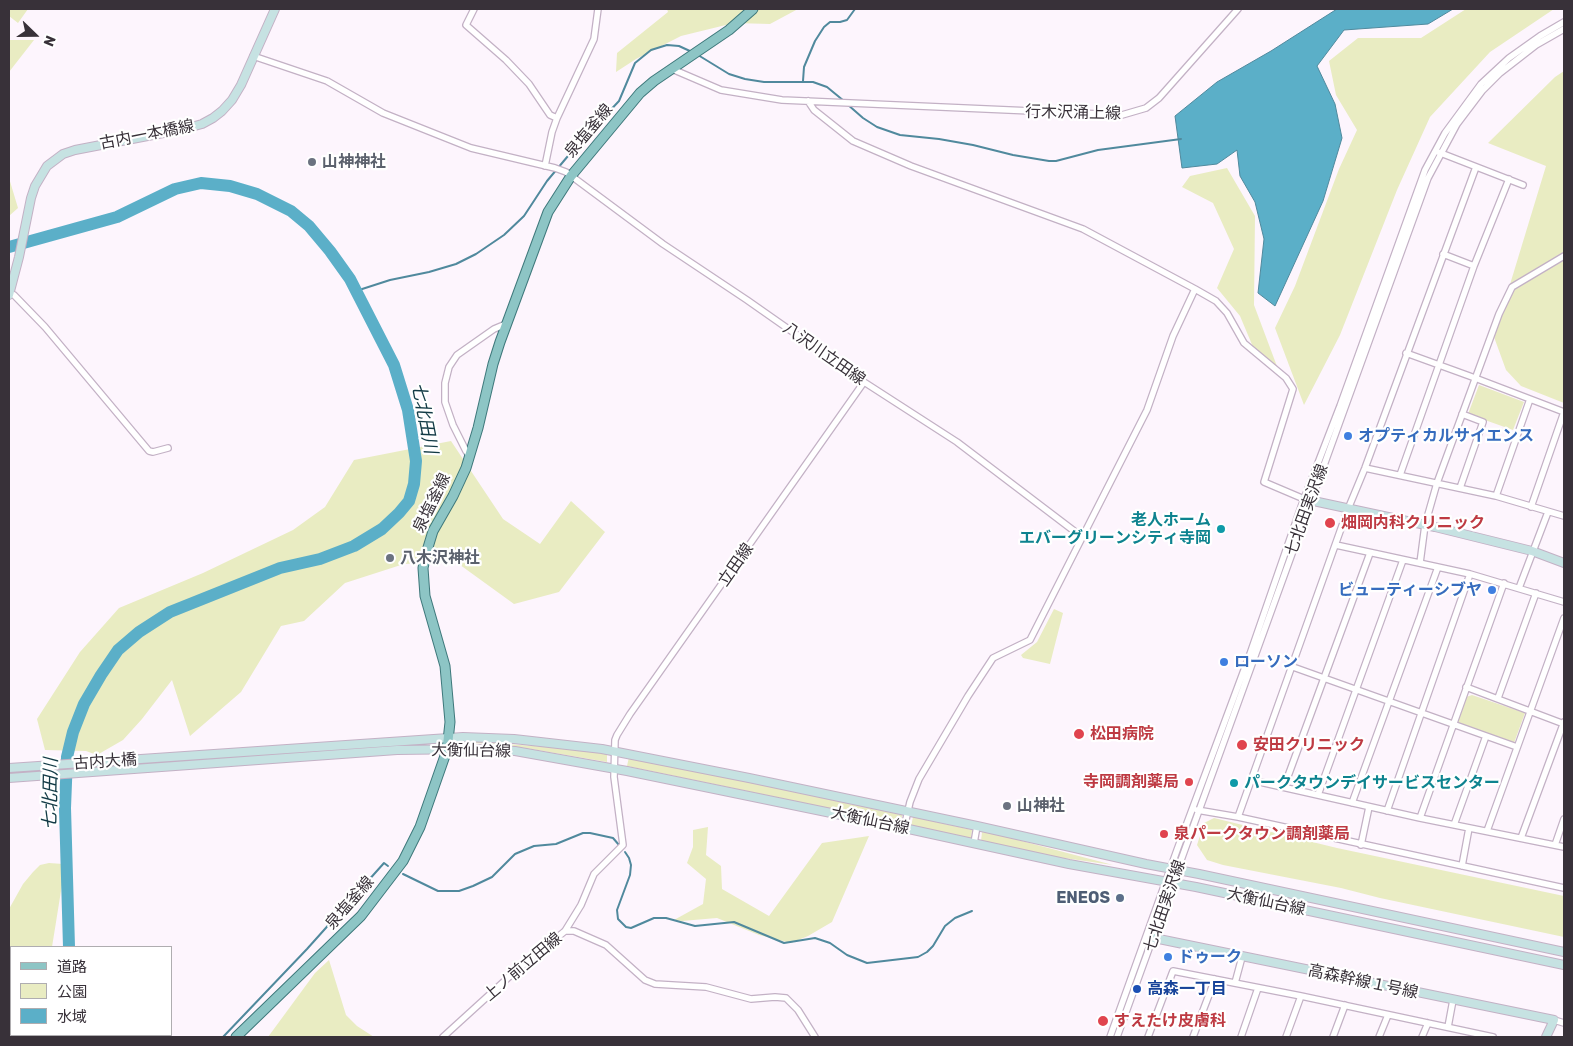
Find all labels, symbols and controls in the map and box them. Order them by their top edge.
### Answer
north arrow [10,10,60,60]
text: N [40,33,59,49]
street label: 泉塩釜線 [561,100,617,162]
street label: 行木沢涌上線 [1025,103,1121,123]
street label: 古内一本橋線 [98,116,196,154]
place label: 山神神社 [322,152,386,172]
marker: 山神神社 [306,156,318,168]
street label: 八沢川立田線 [779,319,869,389]
water label: 七北田川 [407,381,441,455]
place label: オプティカルサイエンス [1358,426,1534,446]
marker: オプティカルサイエンス [1342,430,1354,442]
street label: 七北田実沢線 [1282,462,1332,558]
street label: 泉塩釜線 [409,470,455,536]
place label: 老人ホーム エバーグリーンシティ寺岡 [1019,510,1211,548]
place label: 畑岡内科クリニック [1341,513,1485,533]
marker: 畑岡内科クリニック [1323,516,1337,530]
marker: 老人ホーム エバーグリーンシティ寺岡 [1215,523,1227,535]
street label: 立田線 [714,540,758,590]
place label: 八木沢神社 [400,548,480,568]
marker: 八木沢神社 [384,552,396,564]
place label: ビューティーシブヤ [1338,580,1482,600]
marker: ビューティーシブヤ [1486,584,1498,596]
place label: ローソン [1234,652,1298,672]
marker: ローソン [1218,656,1230,668]
place label: 松田病院 [1090,724,1154,744]
marker: 松田病院 [1072,727,1086,741]
place label: 安田クリニック [1253,735,1365,755]
marker: 安田クリニック [1235,738,1249,752]
street label: 大衡仙台線 [431,741,511,761]
street label: 古内大橋 [72,750,138,774]
water label: 七北田川 [40,758,62,830]
place label: 寺岡調剤薬局 [1083,772,1179,792]
place label: パークタウンデイサービスセンター [1244,773,1500,793]
marker: 寺岡調剤薬局 [1183,776,1195,788]
marker: パークタウンデイサービスセンター [1228,777,1240,789]
place label: 山神社 [1017,796,1065,816]
marker: 山神社 [1001,800,1013,812]
street label: 大衡仙台線 [829,803,911,839]
place label: 泉パークタウン調剤薬局 [1174,824,1350,844]
marker: 泉パークタウン調剤薬局 [1158,828,1170,840]
street label: 七北田実沢線 [1140,857,1190,955]
street label: 泉塩釜線 [322,873,378,933]
street label: 大衡仙台線 [1225,884,1307,920]
place label: ENEOS [1056,888,1110,908]
marker: ENEOS [1114,892,1126,904]
street label: 上ノ前立田線 [480,929,566,1005]
legend [10,946,172,1036]
place label: ドゥーク [1178,947,1242,967]
marker: ドゥーク [1162,951,1174,963]
text: 道路 [57,958,87,976]
street label: 高森幹線１号線 [1306,961,1420,1003]
place label: 高森一丁目 [1147,979,1227,999]
text: 公園 [57,983,87,1001]
marker: 高森一丁目 [1131,983,1143,995]
text: 水域 [57,1008,87,1026]
place label: すえたけ皮膚科 [1114,1011,1226,1031]
marker: すえたけ皮膚科 [1096,1014,1110,1028]

